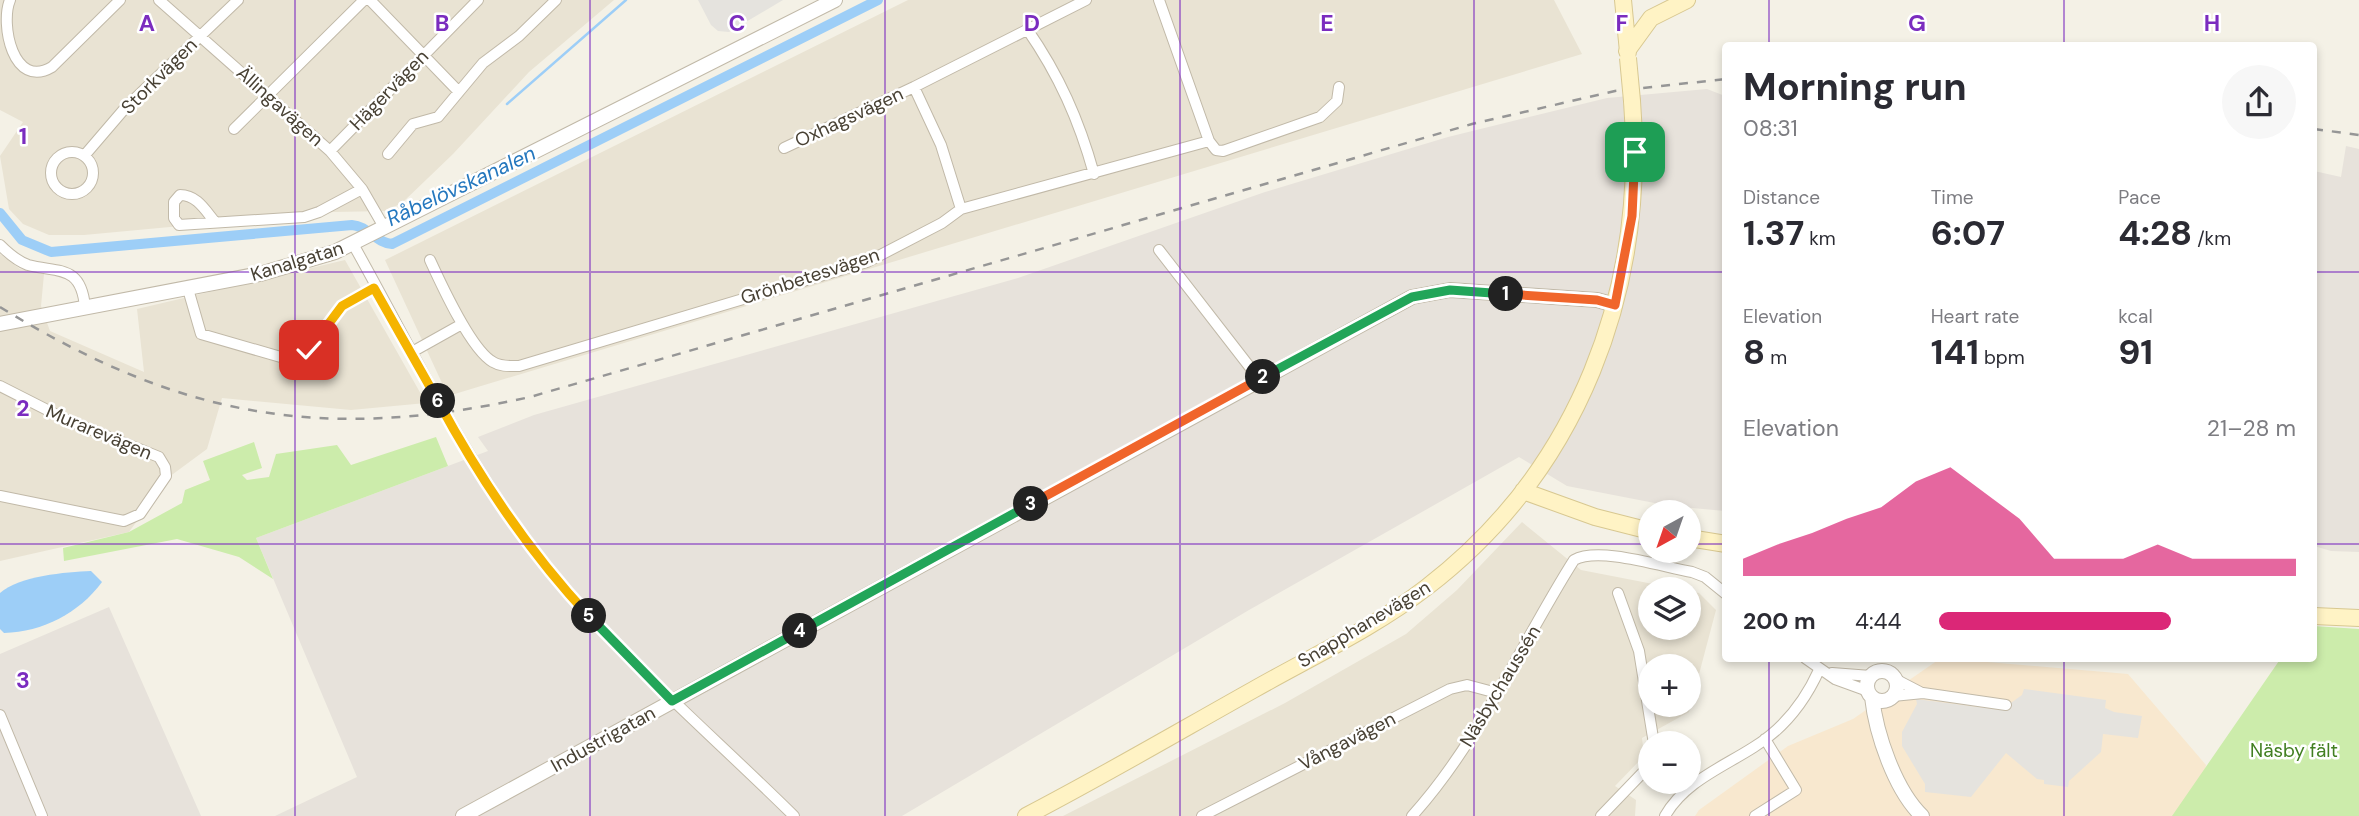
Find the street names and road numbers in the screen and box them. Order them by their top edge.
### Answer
street label: Storkvägen [116,33,202,119]
street label: Hägervägen [344,44,434,136]
street label: Ällingavägen [231,60,329,152]
street label: Oxhagsvägen [791,81,907,153]
street label: Kanalgatan [248,235,346,287]
street label: Grönbetesvägen [737,242,883,310]
street label: Murarevägen [42,398,156,466]
street label: Snapphanevägen [1293,575,1435,673]
street label: Näsbychaussén [1454,621,1546,751]
street label: Industrigatan [546,700,660,778]
street label: Vångavägen [1294,706,1400,776]

